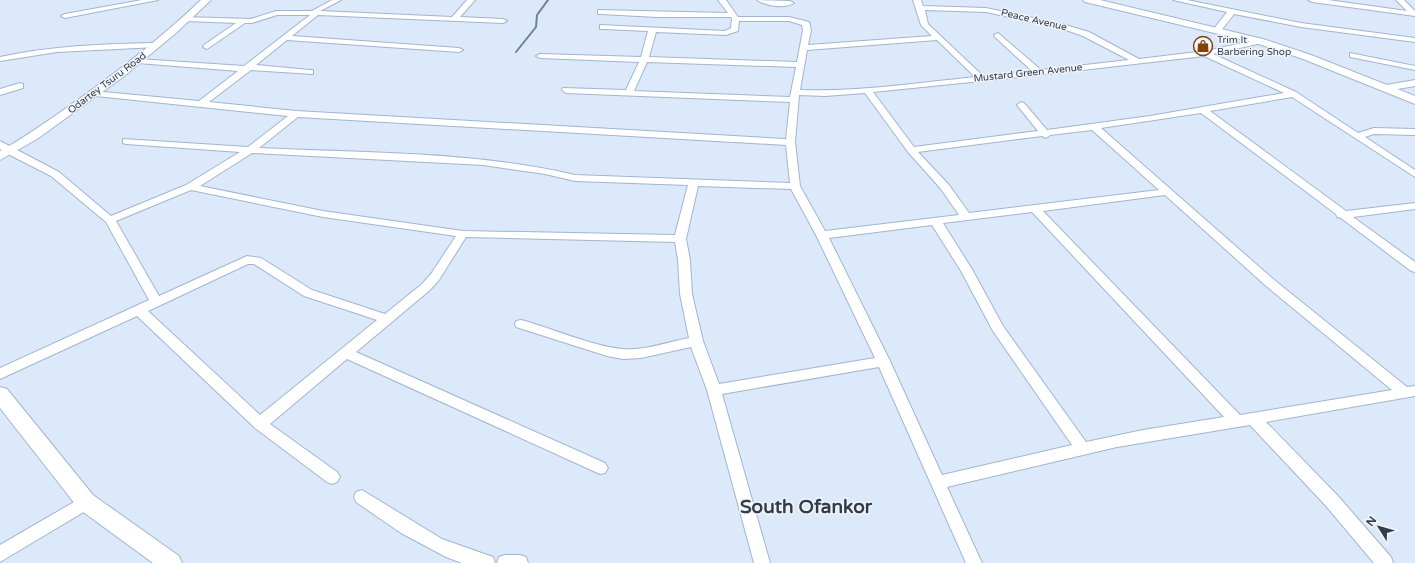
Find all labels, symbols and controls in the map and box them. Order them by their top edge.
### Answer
street label: Peace Avenue [1000,7,1068,33]
place label: Trim It Barbering Shop [1217,34,1291,58]
shop icon: Trim It Barbering Shop [1192,35,1214,57]
street label: Odartey Tsuru Road [65,50,149,116]
street label: Mustard Green Avenue [973,61,1083,85]
district label: South Ofankor [740,496,873,518]
north arrow [1359,507,1399,547]
text: N [1364,514,1379,529]

